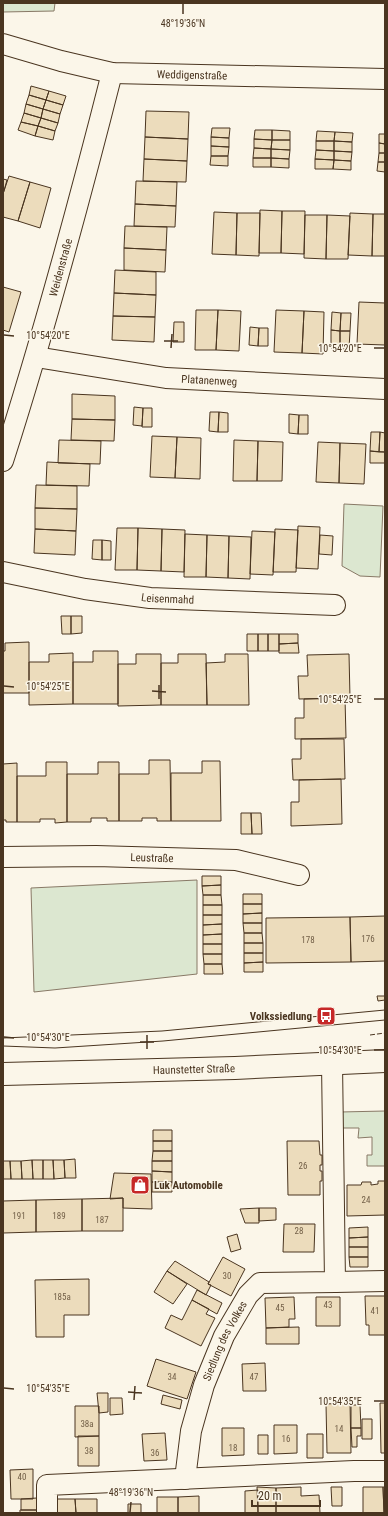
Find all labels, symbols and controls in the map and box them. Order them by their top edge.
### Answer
text: 48°19'36"N [161,18,205,29]
street label: Weddigenstraße [157,67,227,82]
street label: Weidenstraße [46,237,75,298]
text: 10°54'20"E [26,330,70,341]
text: 10°54'20"E [318,343,362,354]
street label: Platanenweg [181,372,238,388]
street label: Leisenmahd [140,590,194,606]
text: 10°54'25"E [26,681,70,692]
text: 10°54'25"E [318,694,362,705]
street label: Leustraße [130,850,174,865]
house number: 176 [361,934,375,944]
house number: 178 [301,935,315,945]
bus stop icon: Volkssiedlung [315,1005,337,1027]
place label: Volkssiedlung [250,1010,312,1023]
text: 10°54'30"E [26,1032,70,1043]
text: 10°54'30"E [318,1045,362,1056]
street label: Haunstetter Straße [153,1062,235,1077]
house number: 26 [299,1161,307,1171]
shop icon: Luk Automobile [129,1174,151,1196]
place label: Luk Automobile [154,1179,223,1192]
house number: 24 [362,1195,371,1205]
house number: 191 [12,1211,26,1221]
house number: 189 [52,1211,66,1221]
house number: 187 [95,1215,109,1225]
house number: 28 [295,1226,303,1236]
house number: 30 [223,1271,231,1281]
house number: 185a [53,1292,71,1302]
street label: Siedlung des Volkes [200,1299,250,1383]
house number: 43 [324,1300,332,1310]
house number: 45 [276,1303,285,1313]
house number: 41 [371,1306,379,1316]
house number: 34 [168,1372,177,1382]
house number: 47 [250,1372,259,1382]
text: 10°54'35"E [26,1383,70,1394]
text: 10°54'35"E [318,1396,362,1407]
house number: 38a [80,1419,94,1429]
house number: 14 [335,1424,344,1434]
house number: 16 [282,1434,290,1444]
house number: 18 [229,1443,237,1453]
house number: 38 [85,1446,93,1456]
house number: 36 [151,1448,159,1458]
house number: 40 [18,1472,26,1482]
scale bar [252,1482,320,1508]
text: 48°19'36"N [109,1487,153,1498]
text: 20 m [258,1489,282,1503]

